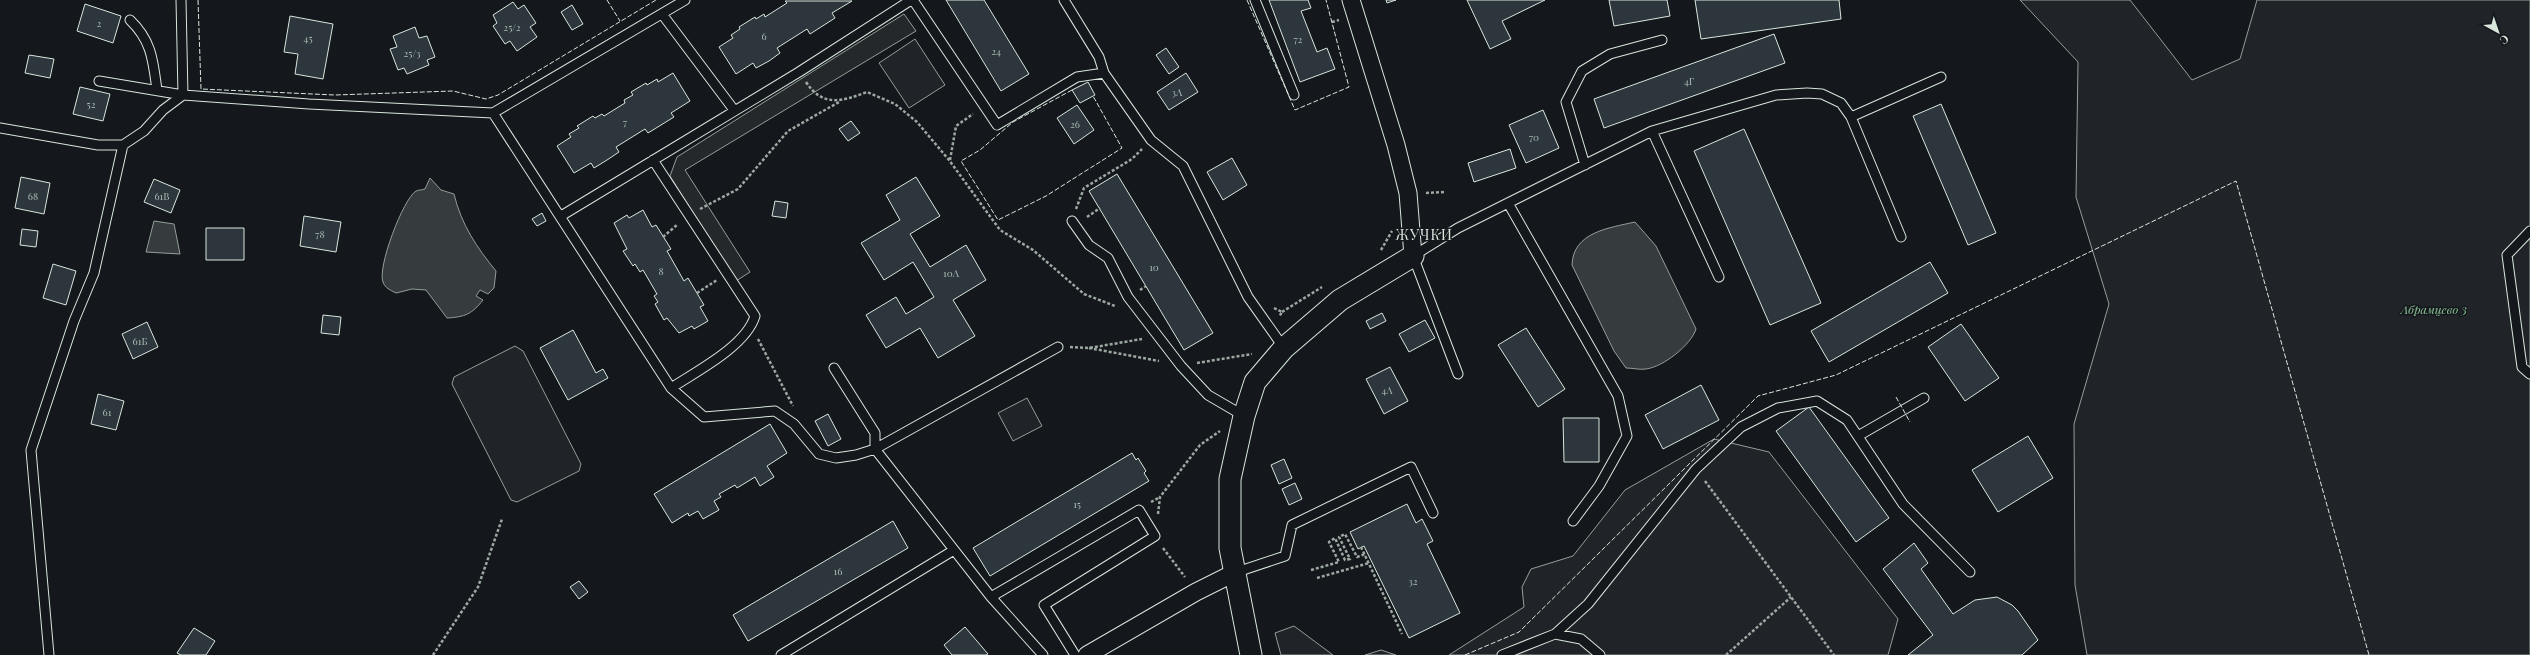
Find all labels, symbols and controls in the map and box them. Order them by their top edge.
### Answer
north arrow [2478,12,2518,52]
house number: 2 [97,16,102,30]
house number: 25/2 [503,20,521,34]
house number: 6 [761,29,767,43]
house number: 45 [303,31,313,45]
house number: 72 [1294,32,1303,46]
text: С [2497,32,2513,48]
house number: 24 [991,44,1001,58]
house number: 25/3 [404,46,421,60]
house number: 4Г [1684,74,1695,88]
house number: 3А [1172,85,1183,99]
house number: 52 [87,97,96,111]
house number: 7 [623,115,627,129]
house number: 26 [1070,117,1080,131]
house number: 70 [1529,130,1539,144]
house number: 68 [28,189,38,203]
house number: 61В [154,189,170,203]
district label: ЖУЧКИ [1395,225,1453,244]
house number: 78 [315,227,325,241]
house number: 10 [1149,260,1159,274]
house number: 8 [658,264,664,278]
house number: 10А [943,266,960,280]
park label: Абрамцево 3 [2399,301,2467,317]
house number: 61Б [133,334,147,348]
house number: 4А [1381,383,1393,397]
house number: 61 [103,405,112,419]
house number: 15 [1073,497,1081,511]
house number: 16 [834,564,842,578]
house number: 32 [1408,574,1418,588]

